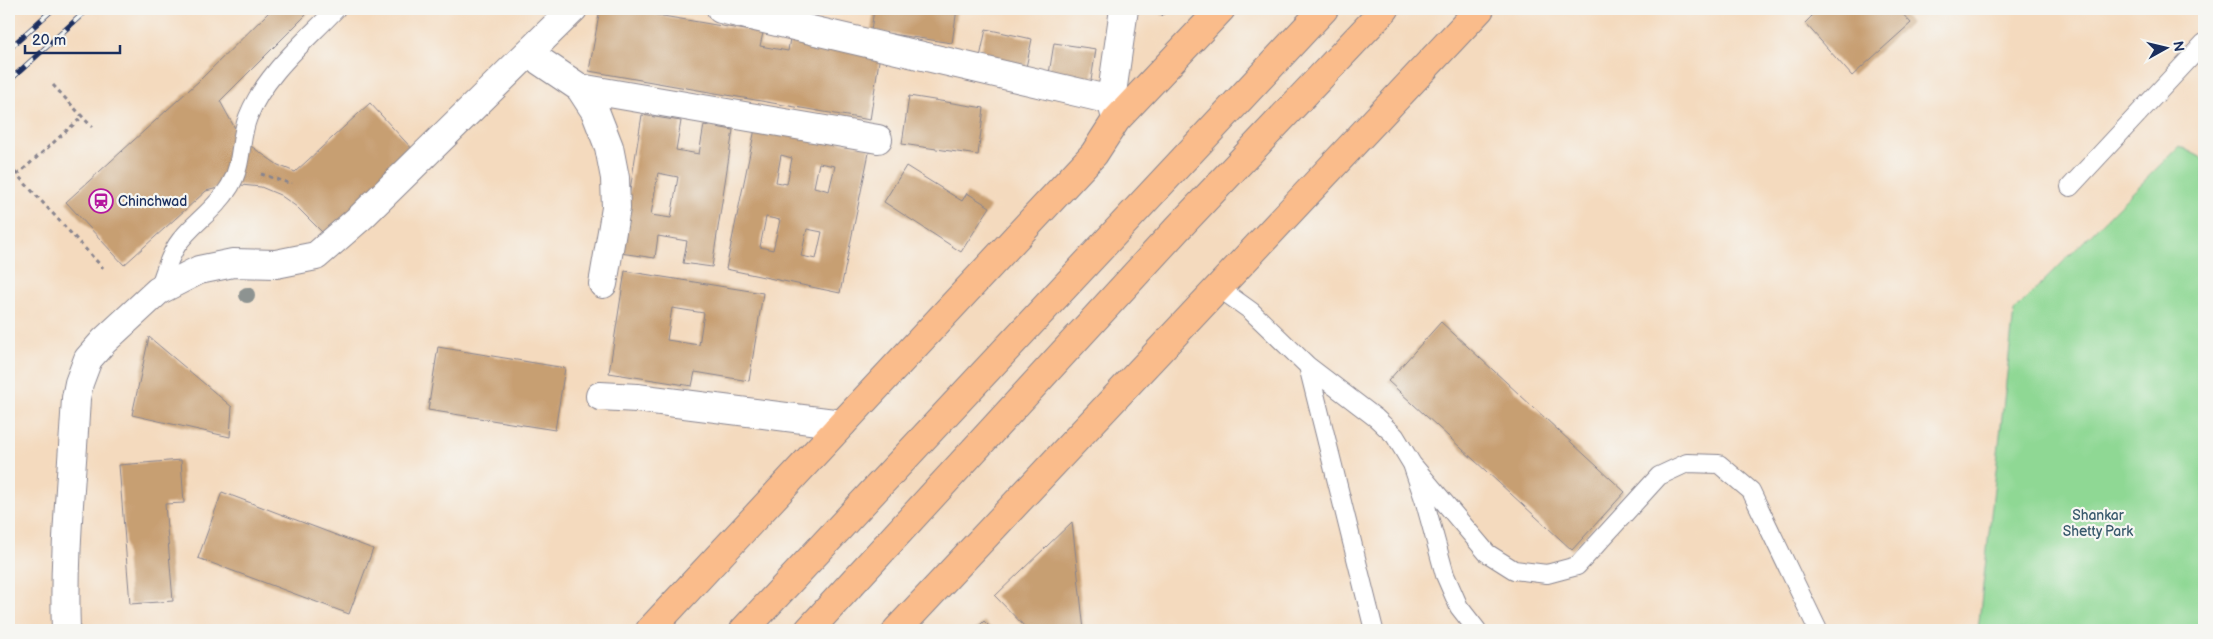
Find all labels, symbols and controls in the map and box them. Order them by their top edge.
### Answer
scale bar [25,22,120,54]
north arrow [2140,22,2190,72]
text: 20 m [32,31,66,50]
text: N [2169,40,2188,53]
station icon: Chinchwad [88,188,114,214]
place label: Chinchwad [118,193,187,210]
park label: Shankar Shetty Park [2063,507,2133,540]

